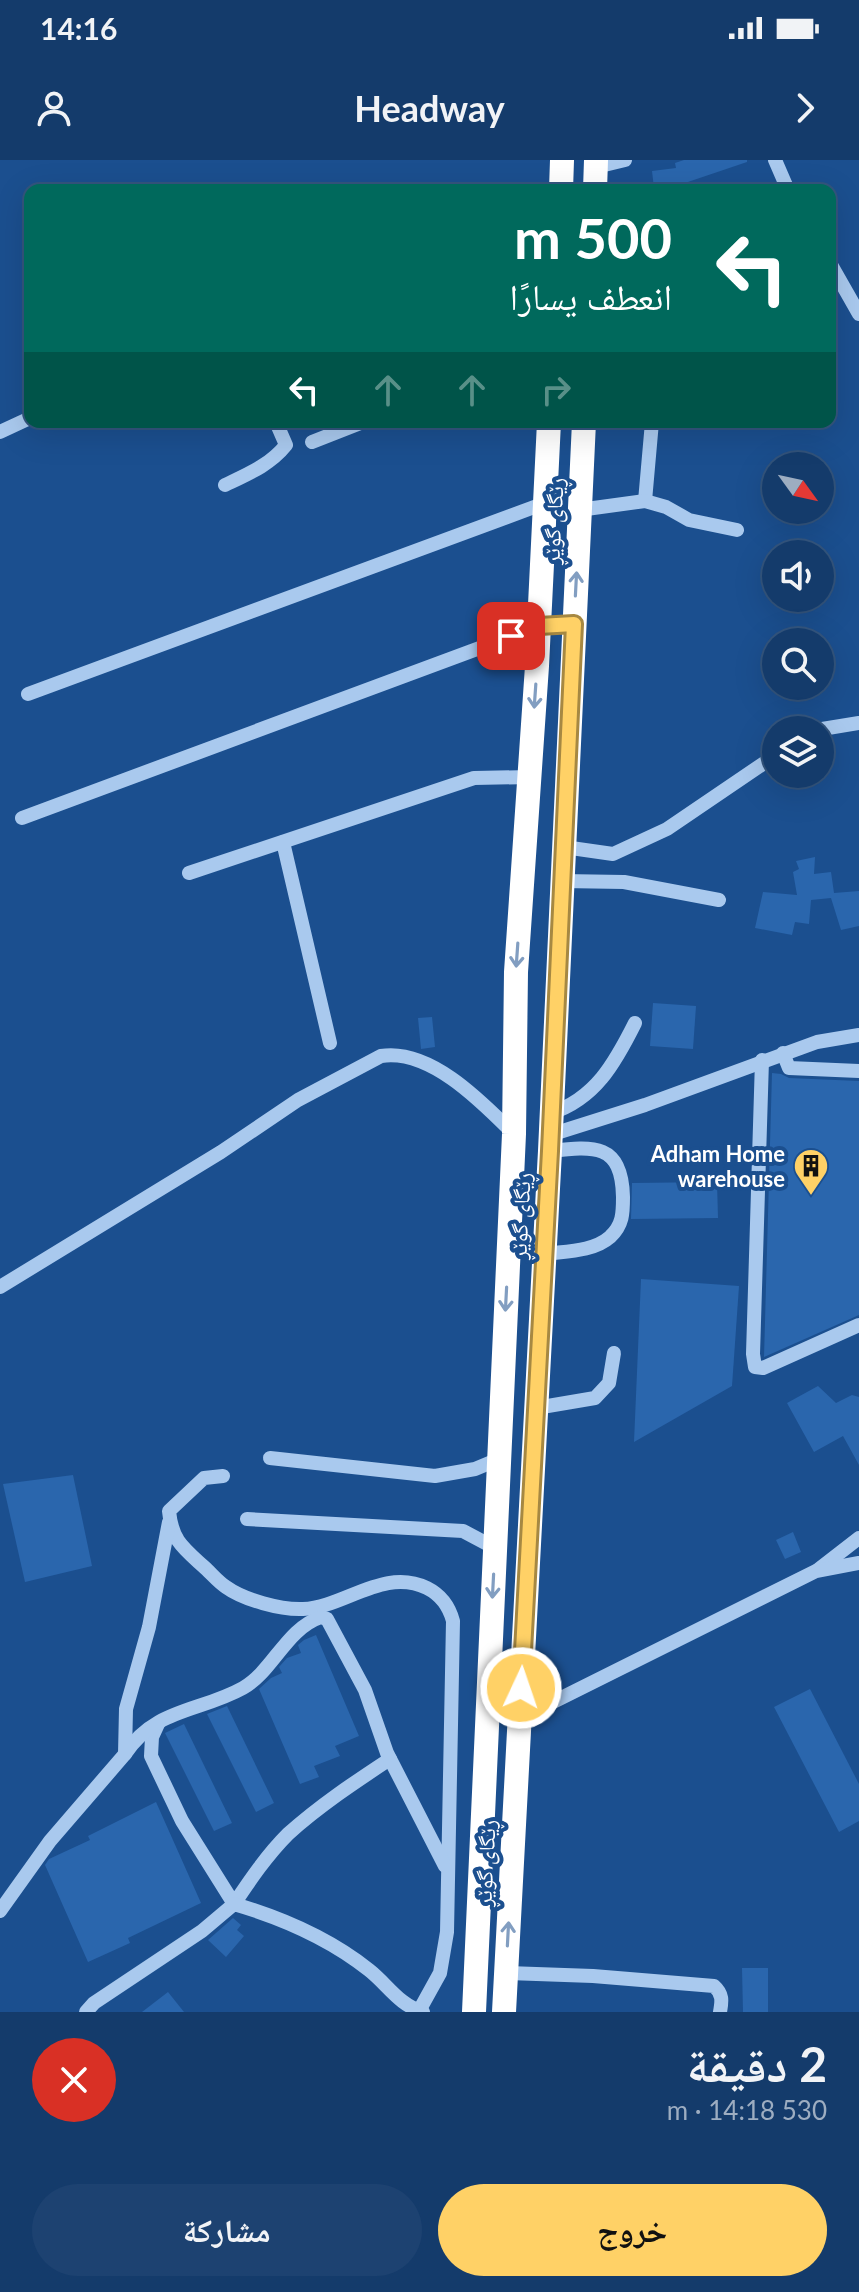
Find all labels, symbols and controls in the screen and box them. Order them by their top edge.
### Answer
text: 14:16 [40,10,117,46]
icon: person [32,86,76,130]
text: Headway [354,86,505,130]
icon: forward [783,86,827,130]
text: 500 m [514,204,672,271]
icon: left [700,216,804,320]
text: انعطف يسارًا [510,274,672,318]
icon: left [282,368,326,412]
icon: ahead [366,368,410,412]
icon: ahead [450,368,494,412]
icon: right [534,368,578,412]
north arrow [762,452,834,524]
map controls [762,452,834,788]
street label: ڕێگای گوێڕ [537,477,573,566]
button: sound [762,540,834,612]
one-way arrow [569,571,584,598]
pin [477,602,545,670]
icon: arrive [489,614,533,658]
button: search [762,628,834,700]
one-way arrow [527,682,542,709]
button: layers [762,716,834,788]
one-way arrow [509,941,524,968]
place label: Adham Home warehouse [650,1140,785,1192]
building icon: Adham Home warehouse [792,1147,830,1197]
street label: ڕێگای گوێڕ [504,1172,540,1261]
one-way arrow [499,1285,514,1312]
one-way arrow [485,1572,500,1599]
position arrow [479,1646,563,1730]
street label: ڕێگای گوێڕ [469,1819,505,1908]
one-way arrow [501,1921,516,1948]
text: 2 دقيقة [687,2035,827,2092]
button: close [32,2038,116,2122]
text: 530 m · 14:18 [667,2094,827,2126]
button: مشاركة [32,2184,422,2276]
button: خروج [438,2184,827,2276]

